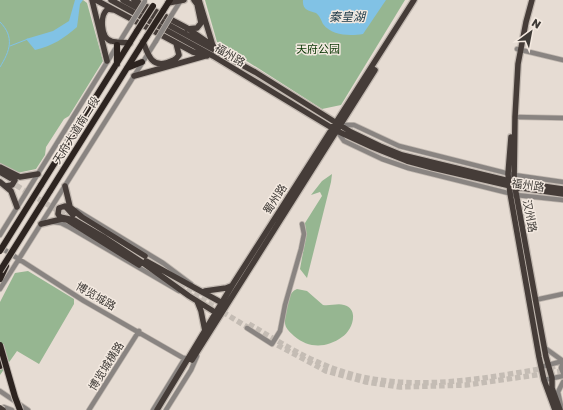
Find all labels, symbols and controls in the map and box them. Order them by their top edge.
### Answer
water label: 秦皇湖 [329,9,367,24]
north arrow [511,12,551,52]
text: N [530,15,544,31]
street label: 福州路 [213,41,248,69]
park label: 天府公园 [296,42,340,55]
street label: 天府大道南二段 [50,94,101,166]
street label: 福州路 [511,176,545,193]
street label: 蜀州路 [260,181,289,216]
street label: 汉州路 [521,198,540,233]
street label: 博览城路 [74,279,119,312]
street label: 博览城横路 [85,339,126,393]

